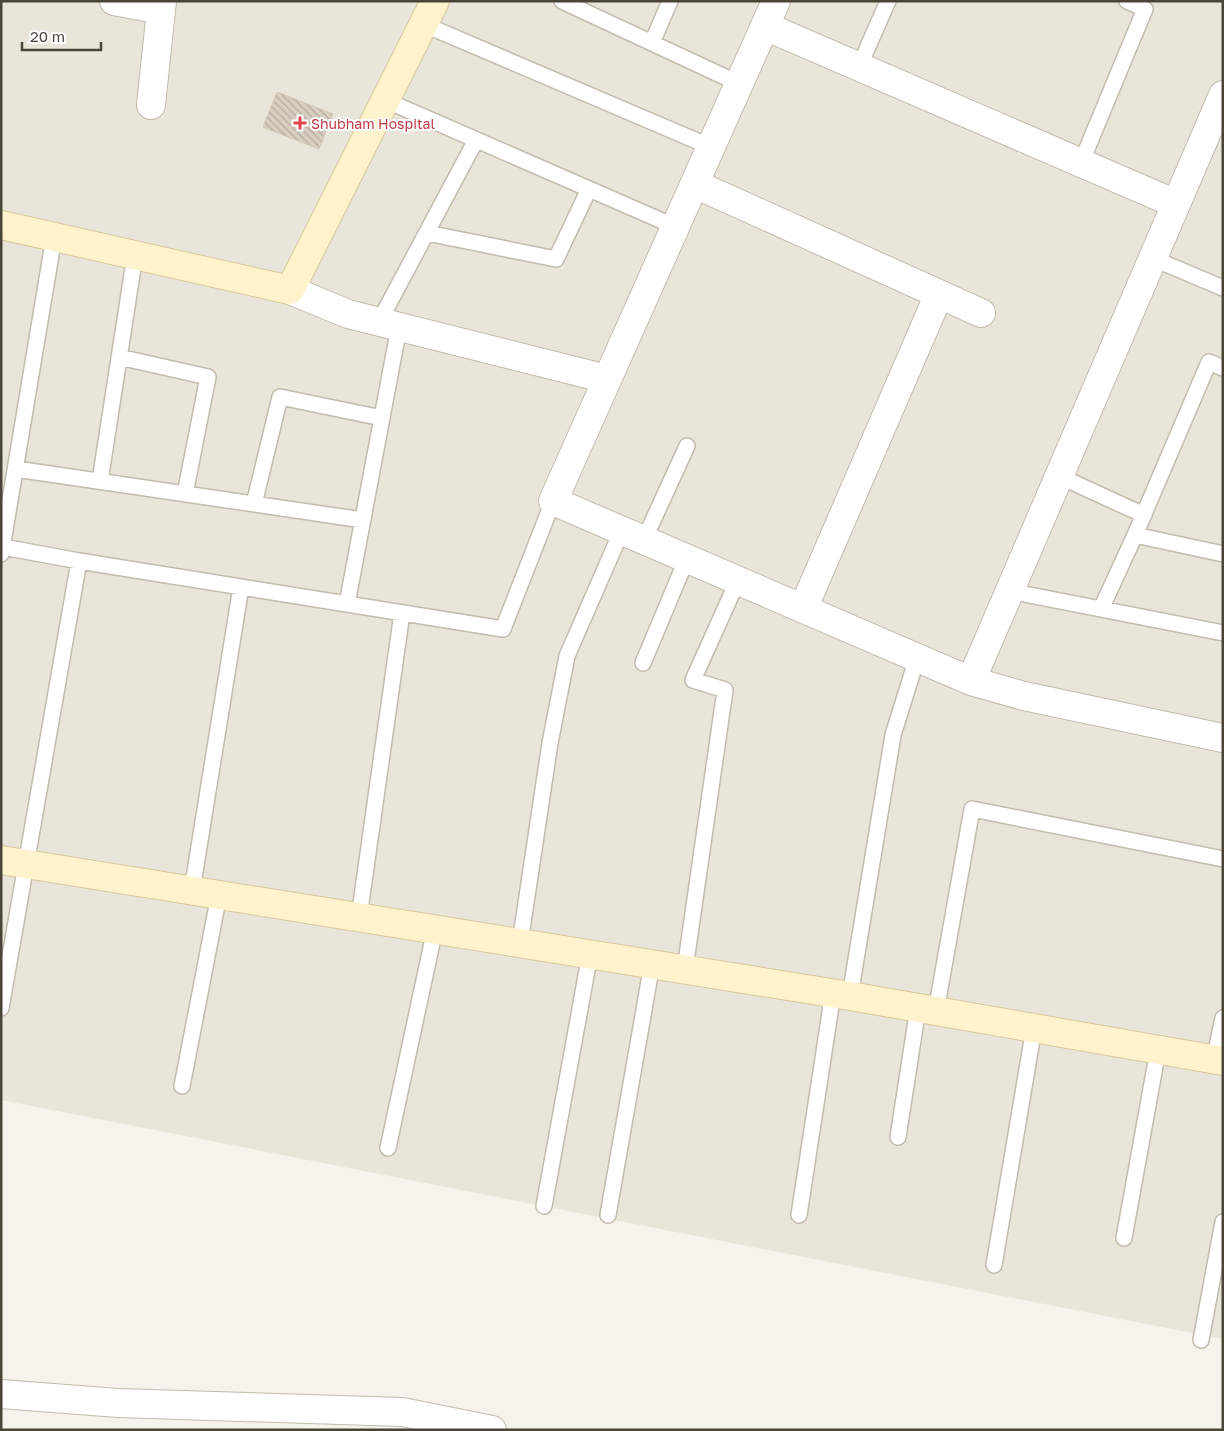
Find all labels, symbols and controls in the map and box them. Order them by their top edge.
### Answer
scale bar [22,20,101,52]
text: 20 m [30,27,65,45]
place label: Shubham Hospital [311,115,435,132]
marker: Shubham Hospital [293,116,307,130]

